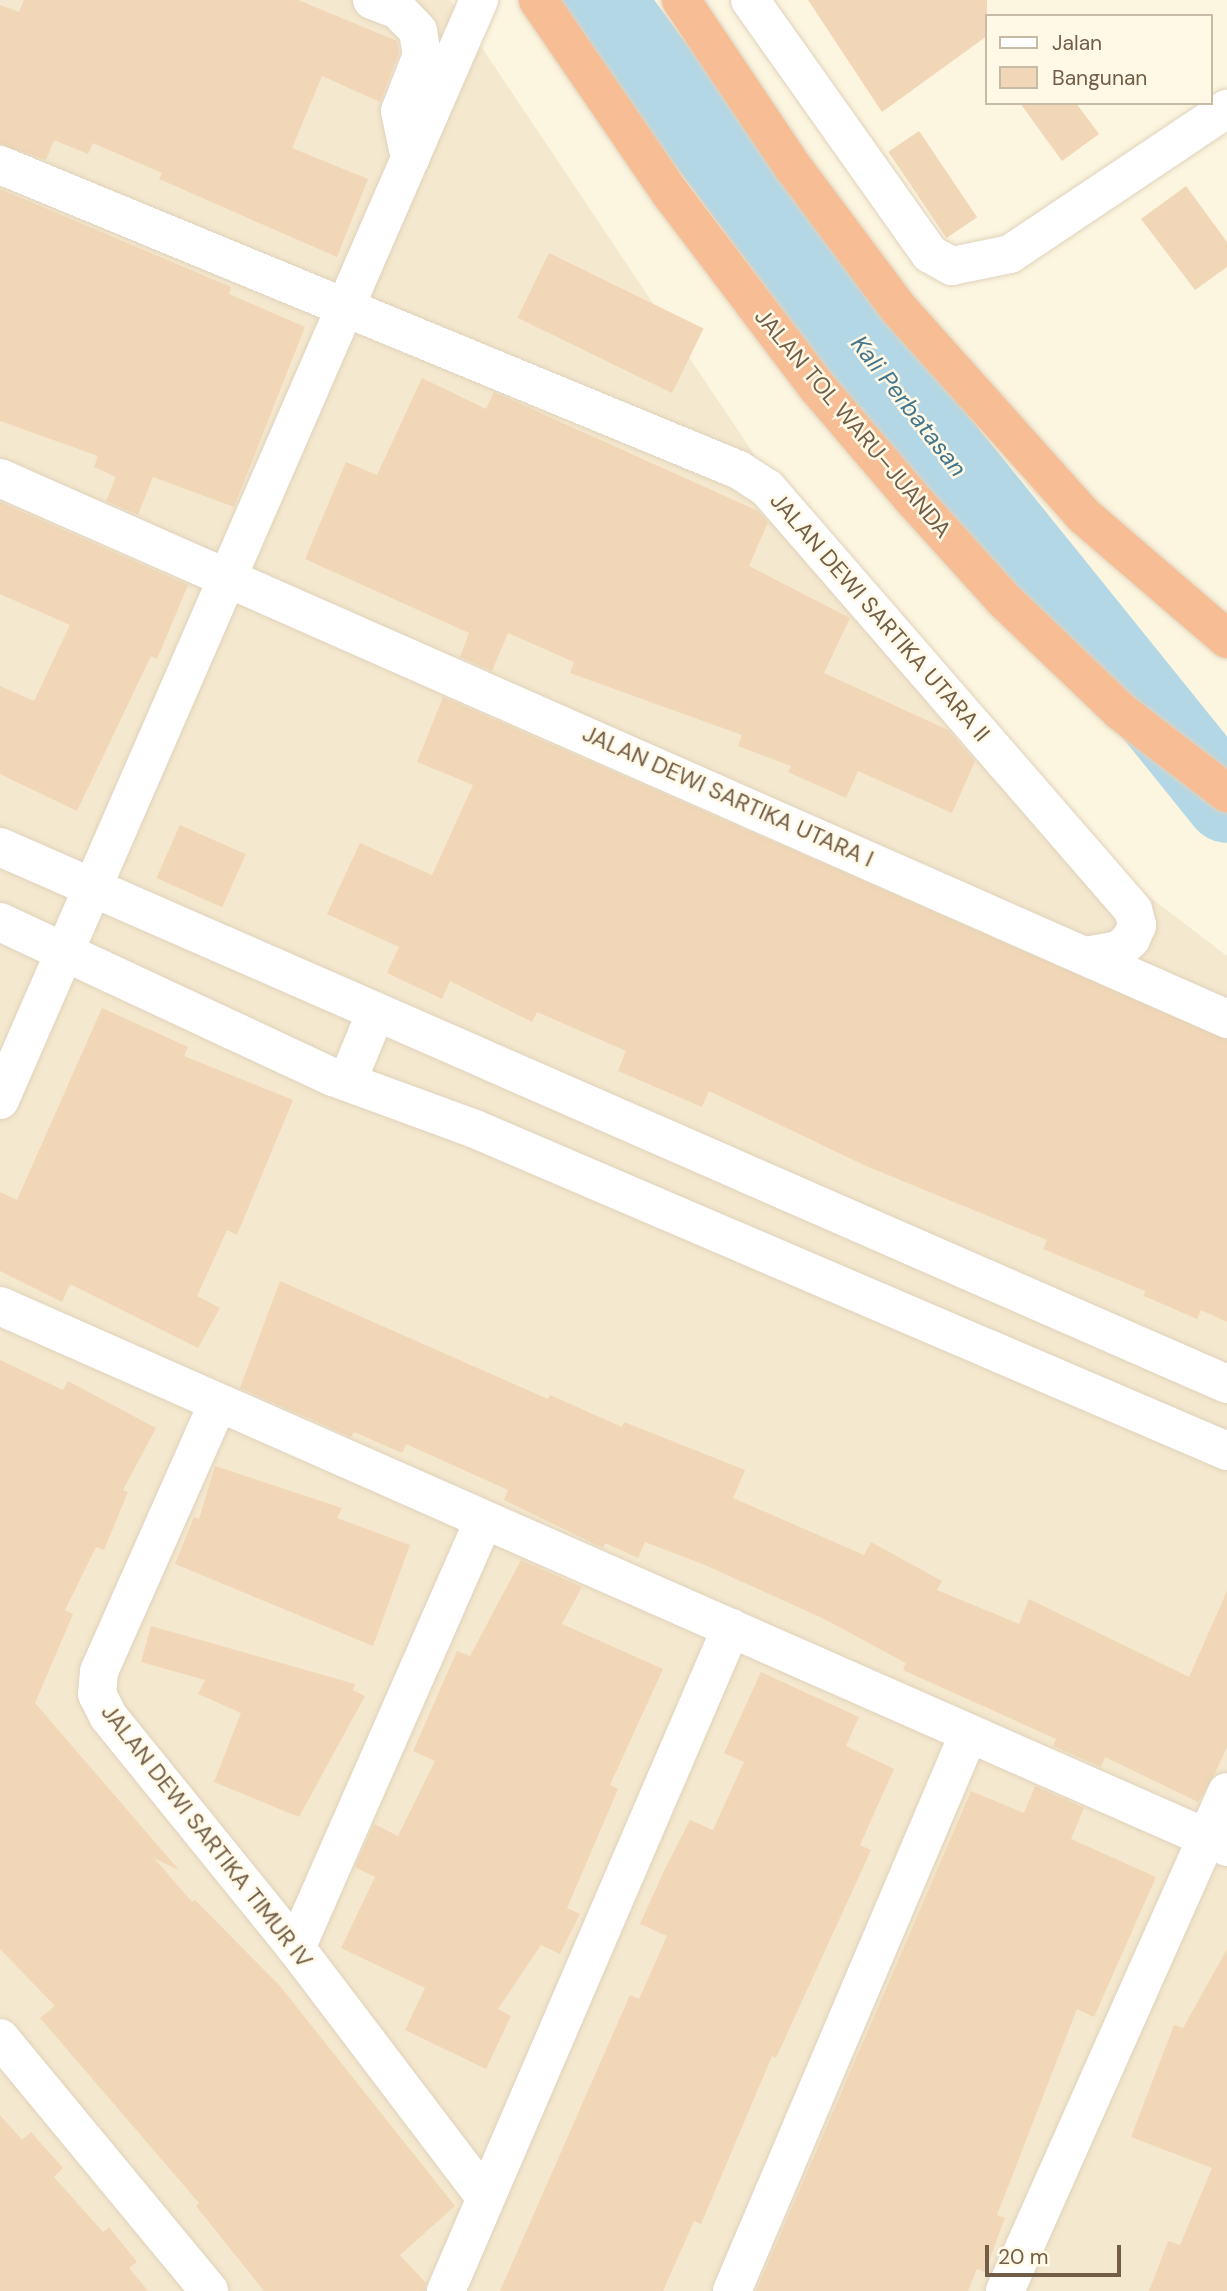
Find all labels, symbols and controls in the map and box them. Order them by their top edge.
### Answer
legend [986,14,1213,105]
text: Jalan [1052,29,1102,57]
text: Bangunan [1052,64,1147,92]
street label: JALAN TOL WARU–JUANDA [749,303,957,543]
water label: Kali Perbatasan [845,330,973,482]
street label: JALAN DEWI SARTIKA UTARA II [764,487,996,747]
street label: JALAN DEWI SARTIKA UTARA I [578,719,878,873]
street label: JALAN DEWI SARTIKA TIMUR IV [96,1699,318,1973]
scale bar [989,2232,1126,2276]
text: 20 m [998,2243,1049,2271]

